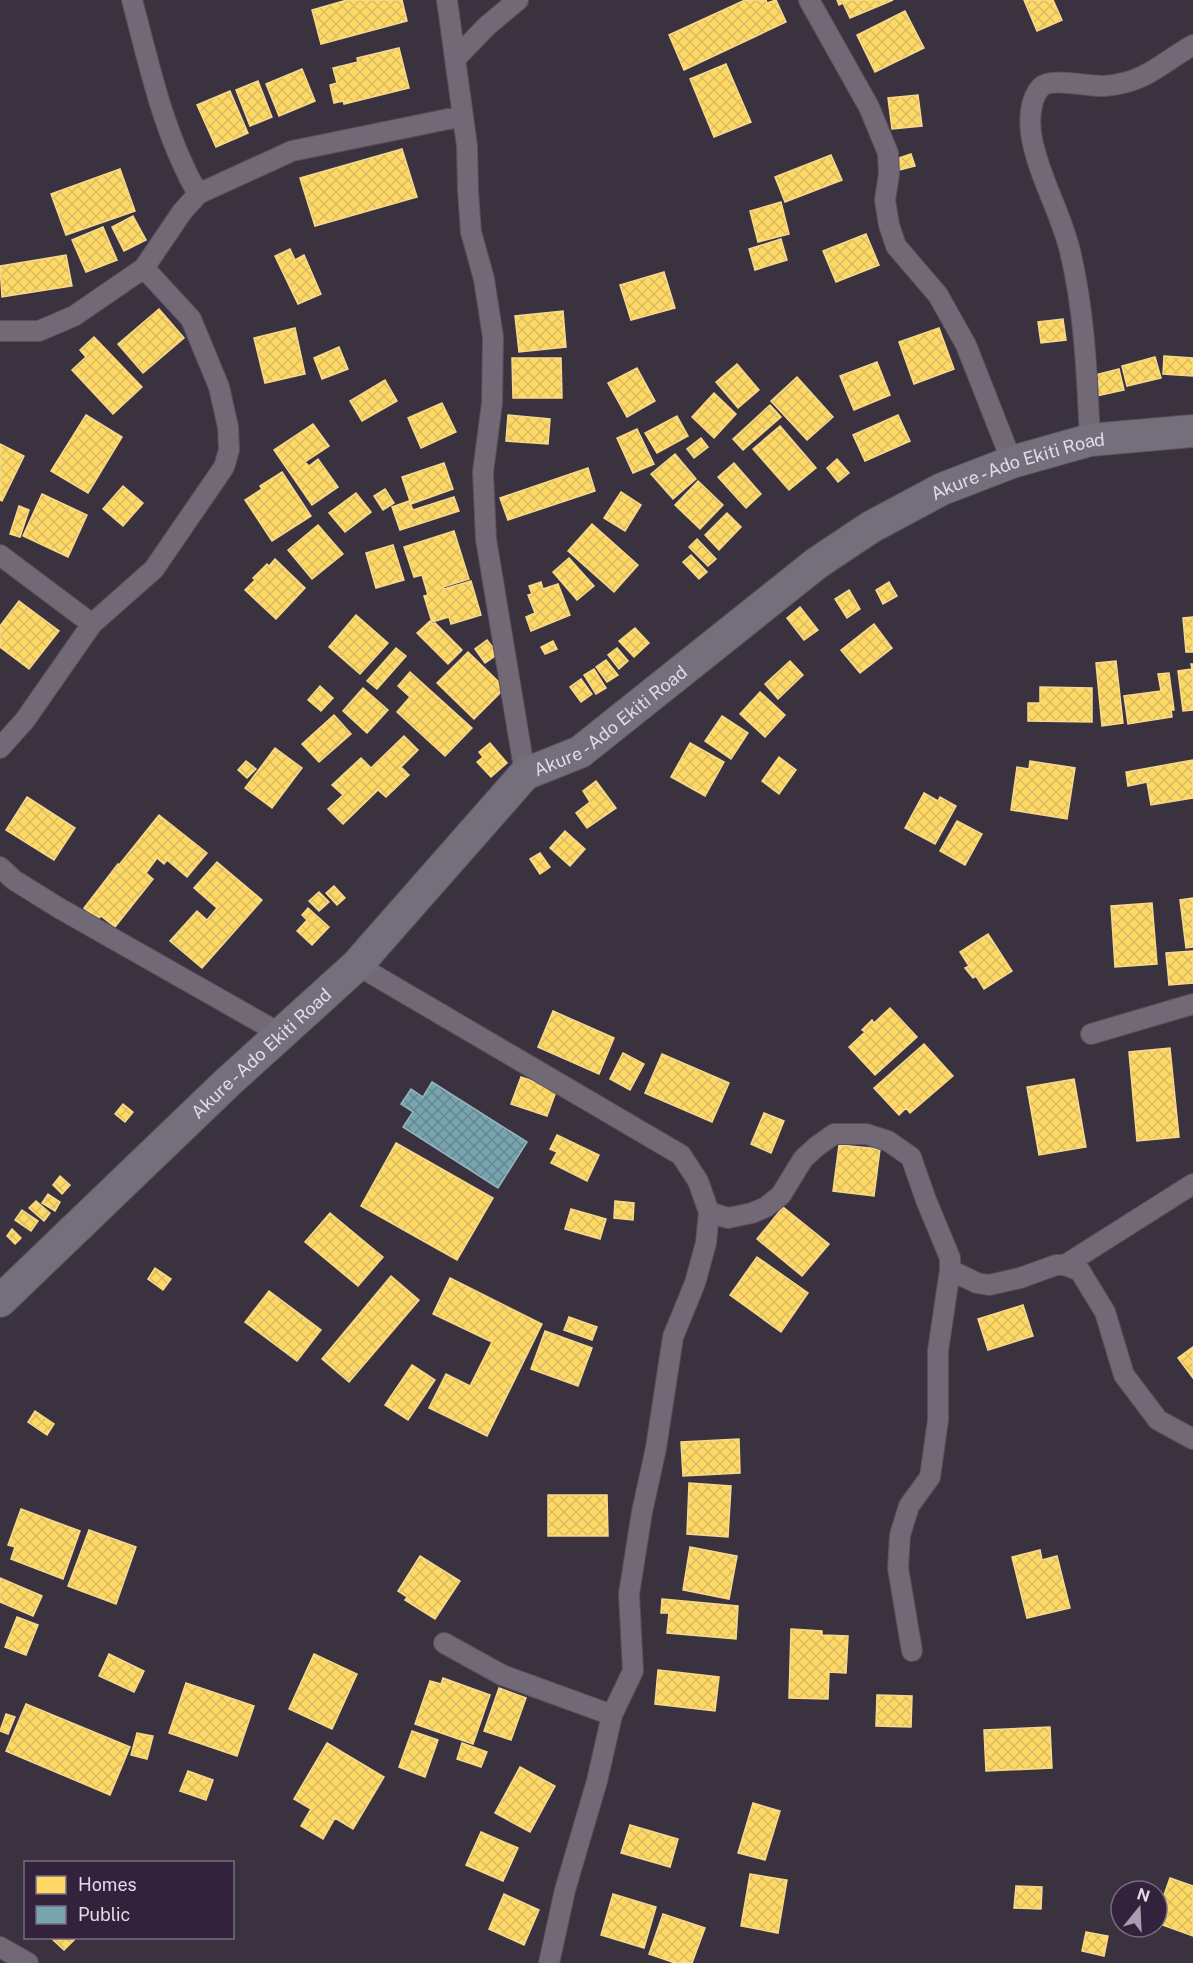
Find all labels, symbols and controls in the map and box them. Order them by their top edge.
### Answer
street label: Akure - Ado Ekiti Road [927,428,1106,504]
street label: Akure - Ado Ekiti Road [530,661,691,780]
street label: Akure - Ado Ekiti Road [186,983,335,1122]
legend [24,1861,234,1939]
text: Homes [78,1874,137,1895]
north arrow [1109,1879,1169,1939]
text: N [1135,1884,1152,1906]
text: Public [78,1904,130,1925]

